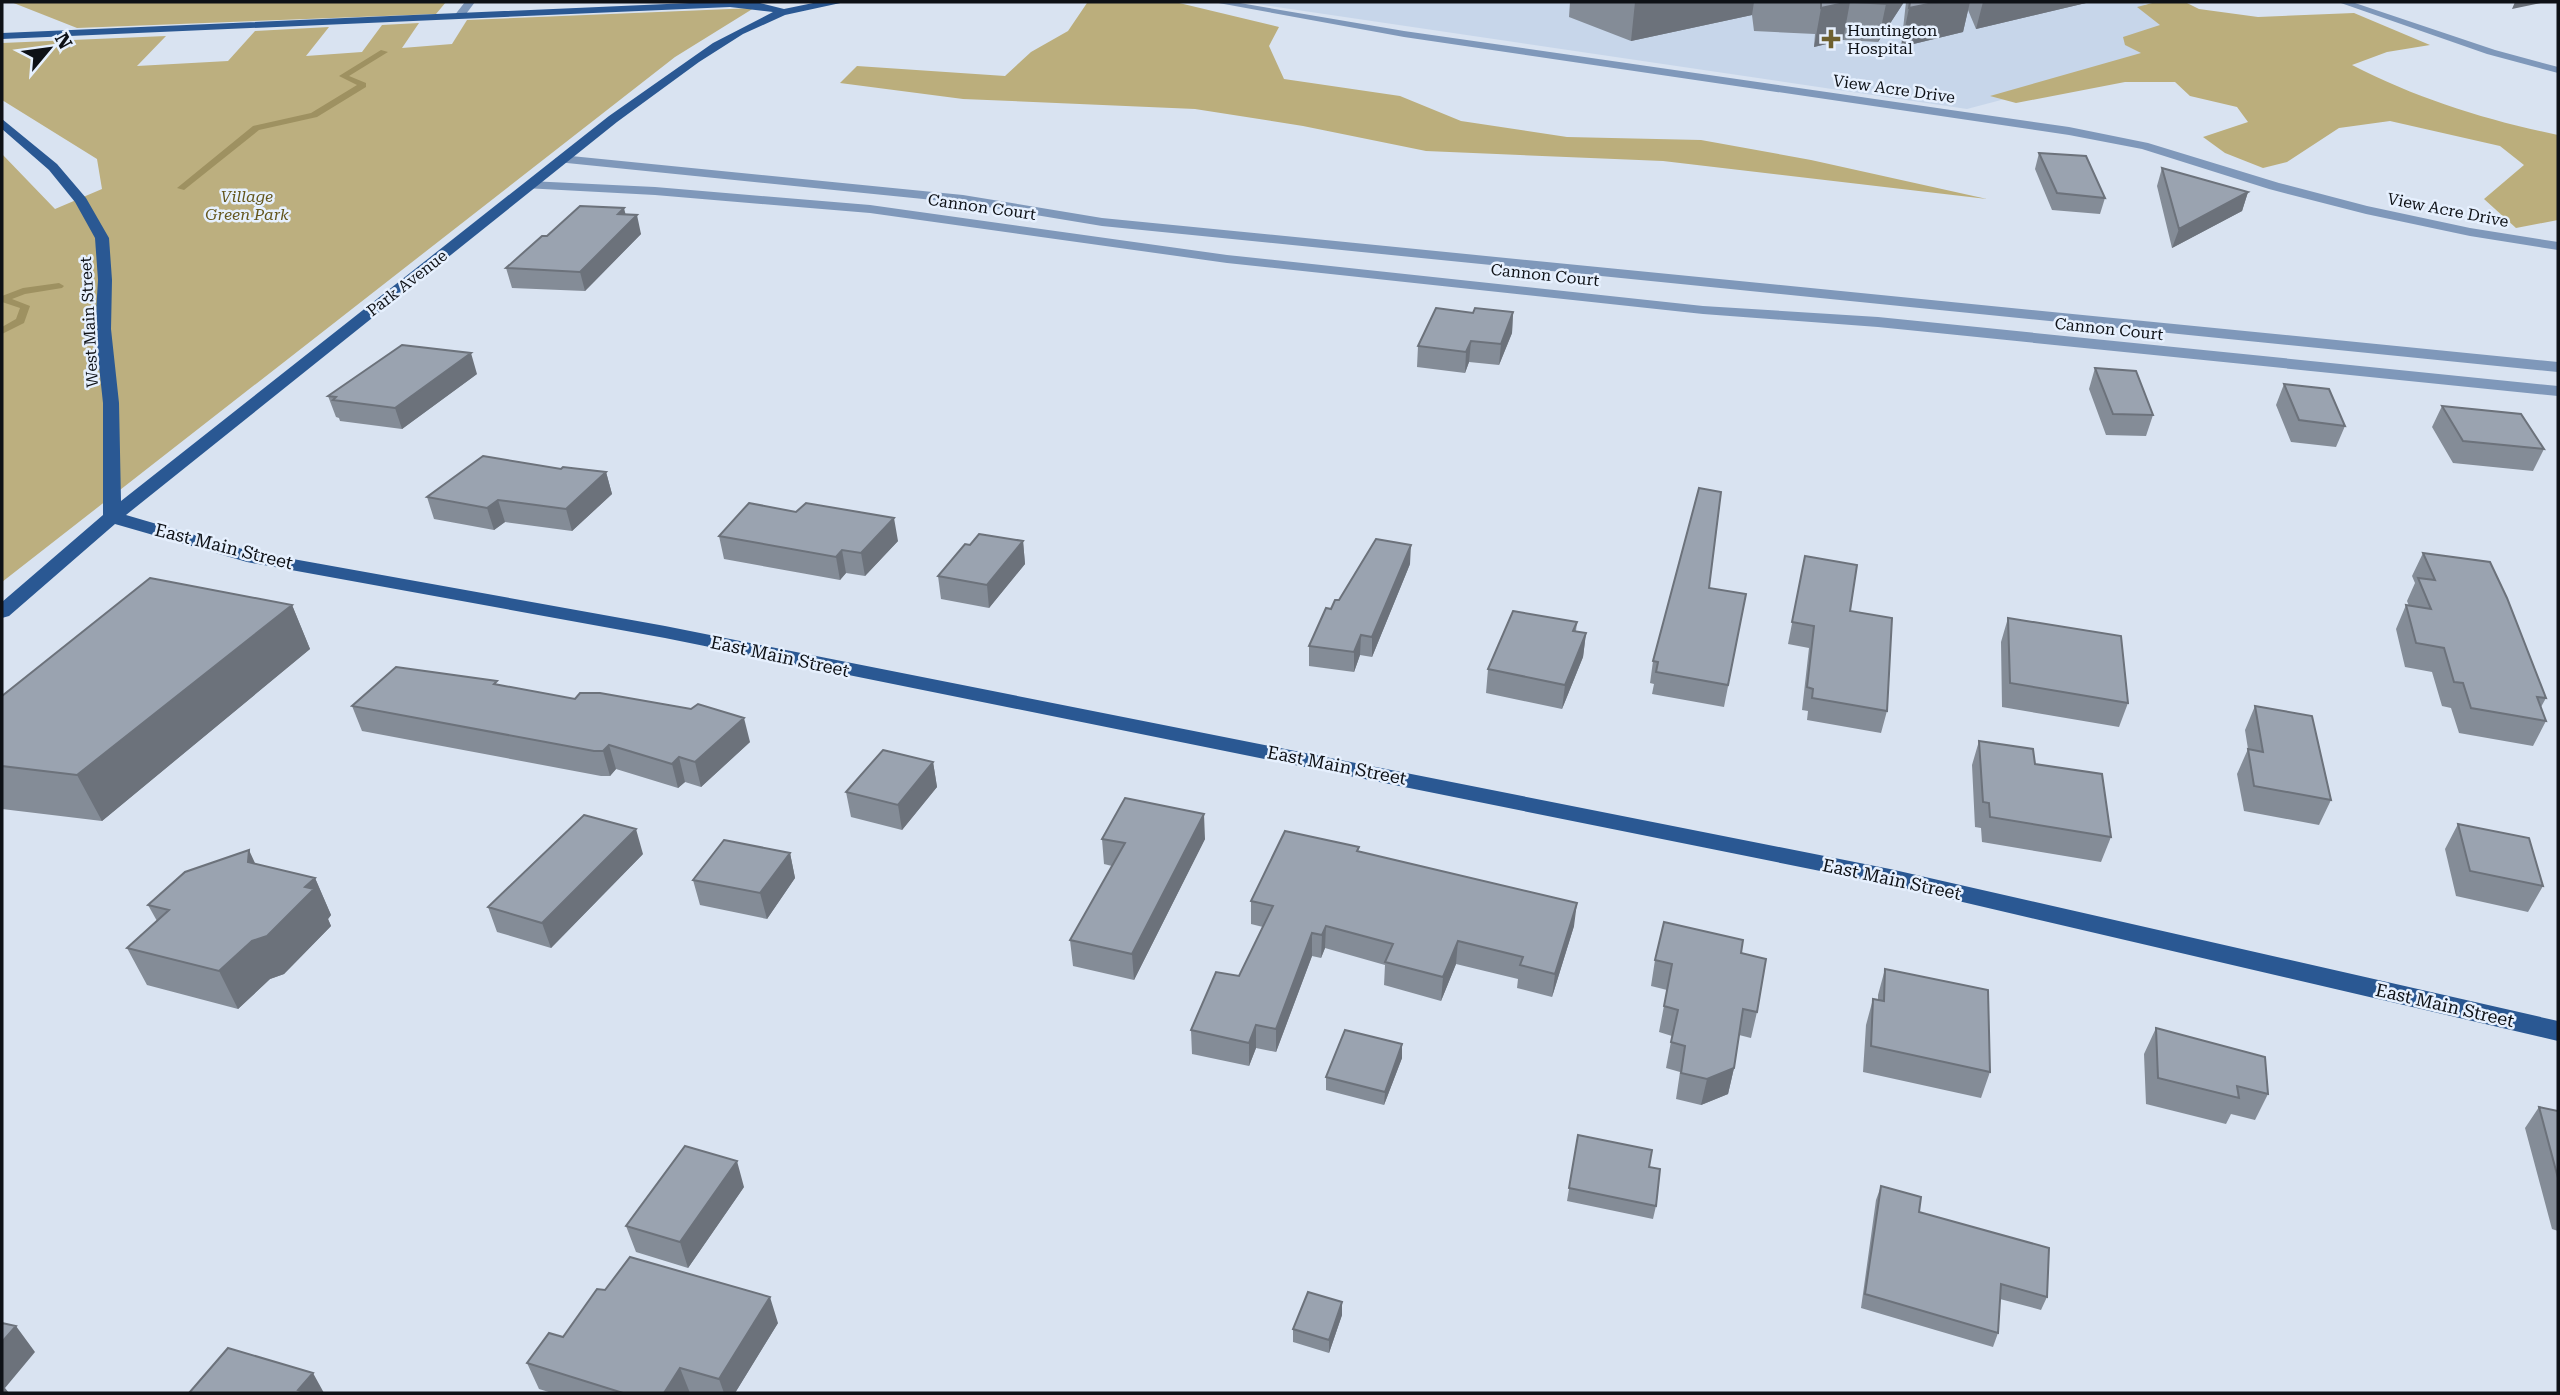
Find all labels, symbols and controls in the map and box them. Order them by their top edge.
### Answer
north arrow [14,14,84,84]
place label: Huntington Hospital [1847,21,1937,58]
text: N [50,29,77,53]
marker: Huntington Hospital [1821,29,1841,49]
street label: View Acre Drive [1832,71,1957,107]
park label: Village Green Park [205,187,289,224]
street label: View Acre Drive [2386,189,2511,231]
street label: Cannon Court [927,190,1037,224]
street label: Park Avenue [363,246,451,320]
street label: West Main Street [76,256,102,388]
street label: Cannon Court [1490,260,1600,290]
street label: Cannon Court [2054,314,2164,344]
street label: East Main Street [153,519,295,573]
street label: East Main Street [709,631,852,681]
street label: East Main Street [1266,741,1409,789]
street label: East Main Street [1821,854,1964,904]
street label: East Main Street [2374,979,2517,1031]

